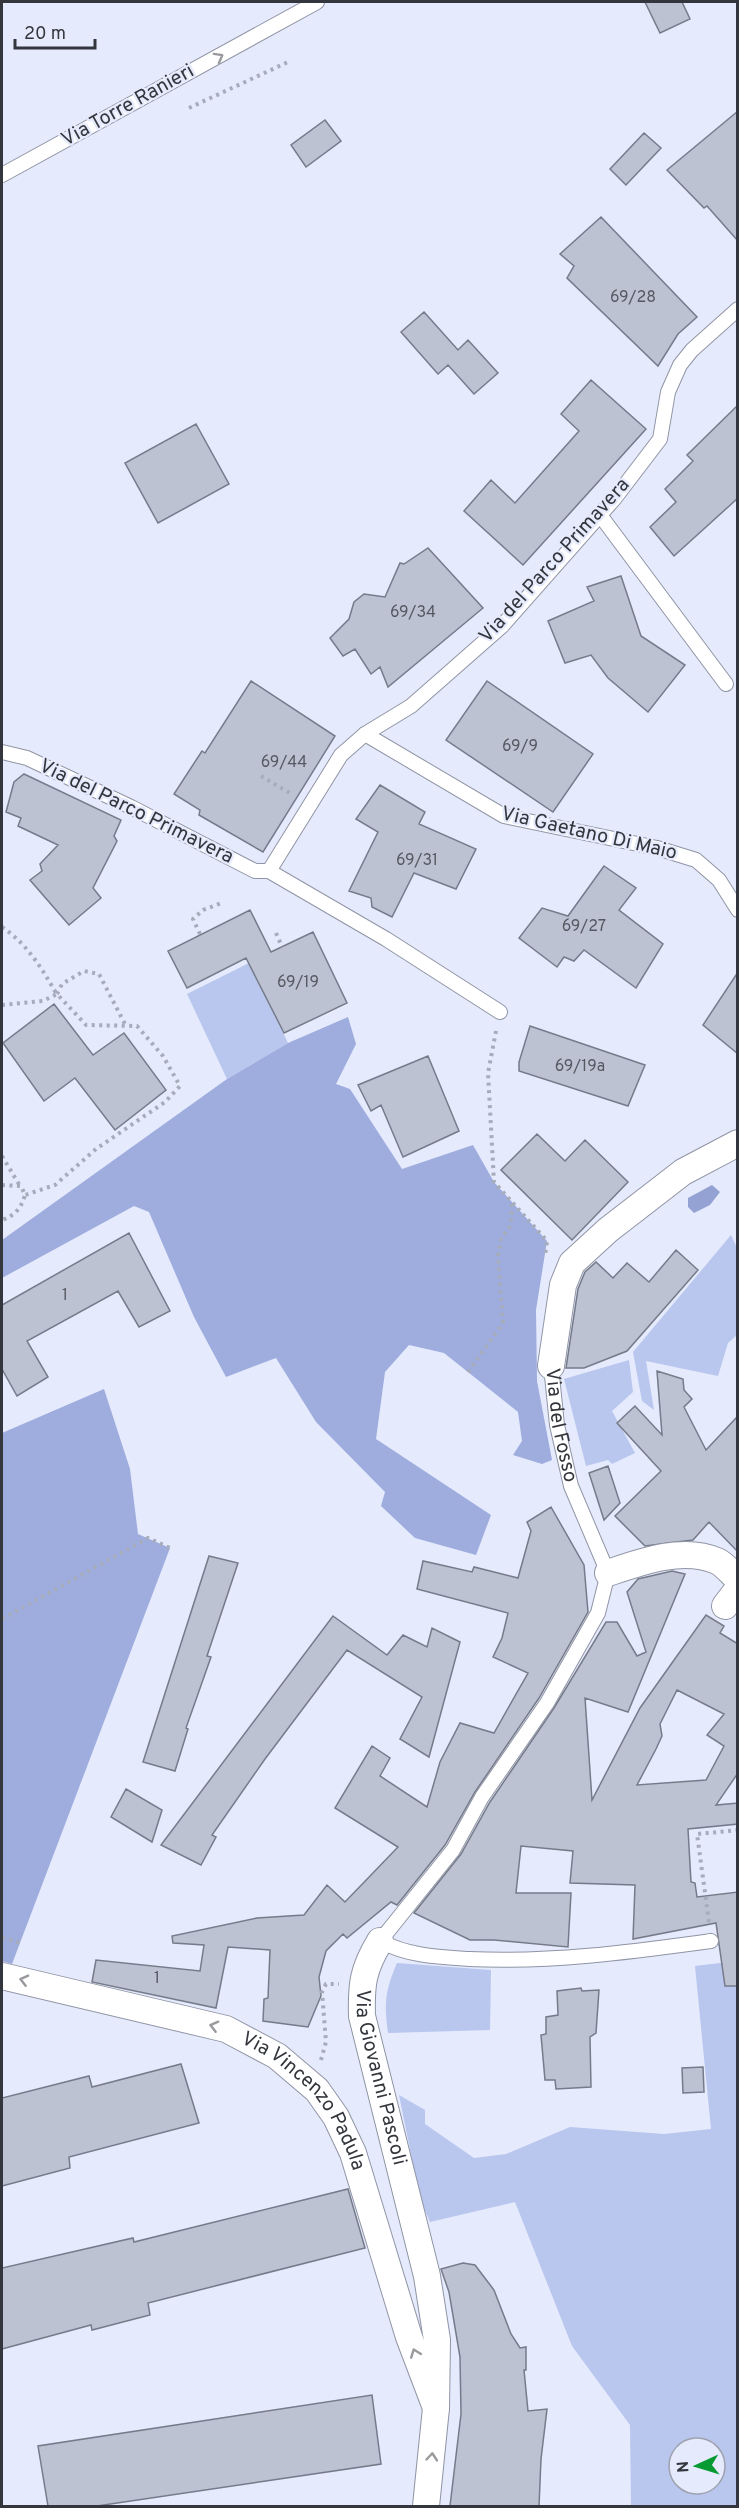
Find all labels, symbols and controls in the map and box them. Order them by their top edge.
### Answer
scale bar [15,12,94,50]
text: 20 m [24,23,66,46]
one-way arrow [213,53,223,64]
street label: Via Torre Ranieri [57,59,199,153]
house number: 69/28 [610,288,656,308]
street label: Via del Parco Primavera [474,473,636,649]
house number: 69/34 [390,603,436,623]
house number: 69/9 [502,737,538,757]
house number: 69/44 [261,753,307,773]
street label: Via del Parco Primavera [34,754,238,870]
street label: Via Gaetano Di Maio [499,801,679,867]
house number: 69/31 [396,851,438,871]
house number: 69/27 [562,917,606,937]
house number: 69/19 [277,973,319,993]
house number: 69/19a [555,1057,605,1077]
house number: 1 [62,1286,68,1306]
street label: Via del Fosso [538,1367,583,1485]
house number: 1 [154,1969,160,1989]
one-way arrow [20,1975,30,1988]
street label: Via Giovanni Pascoli [349,1989,412,2168]
one-way arrow [209,2021,219,2034]
street label: Via Vincenzo Padula [237,2026,371,2174]
one-way arrow [410,2348,422,2359]
north arrow [667,2436,727,2496]
one-way arrow [425,2453,438,2462]
text: N [674,2460,694,2473]

